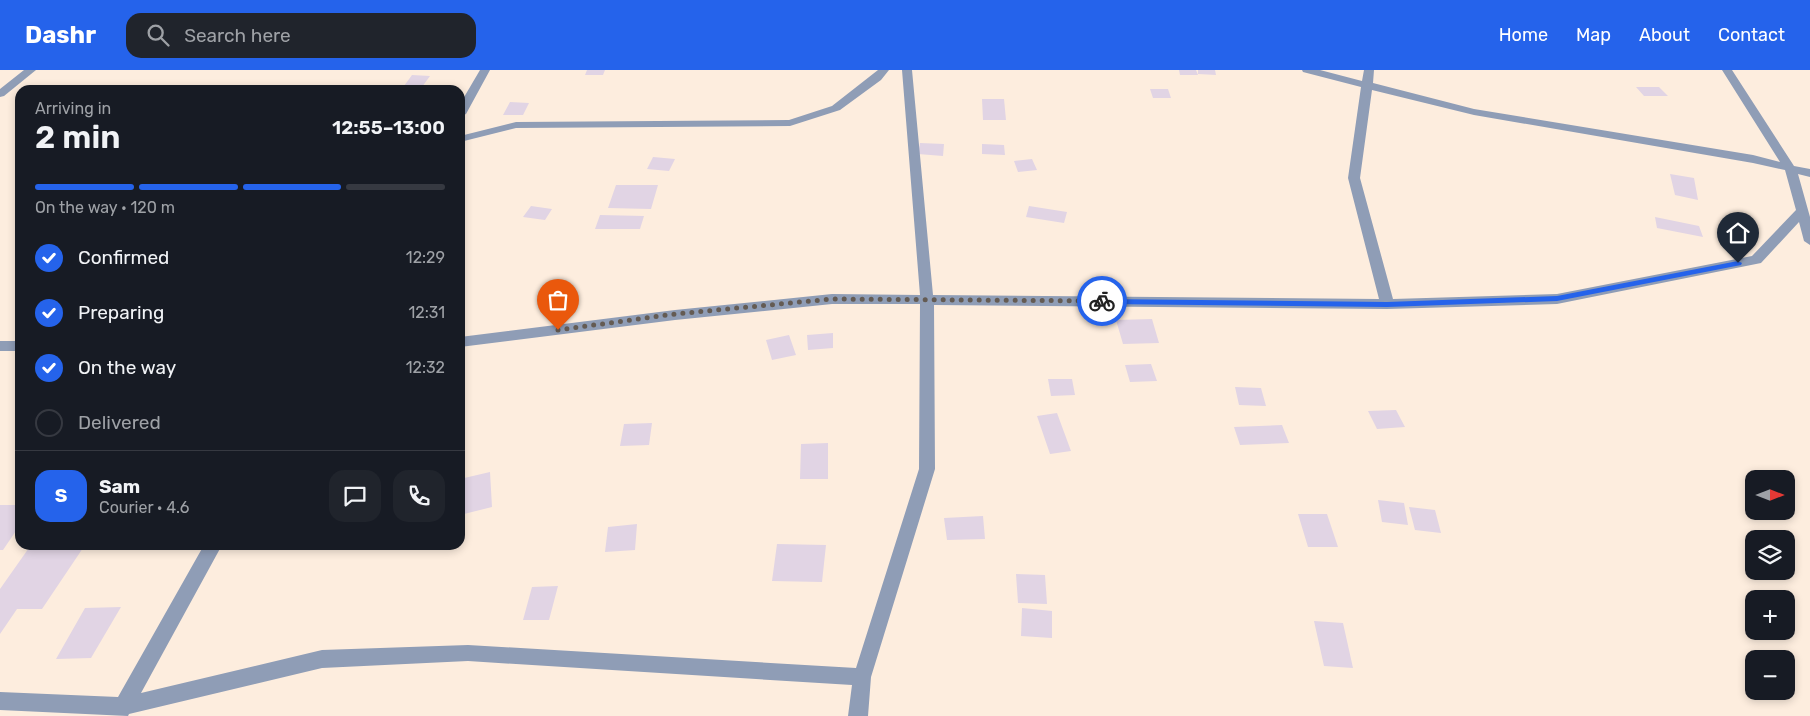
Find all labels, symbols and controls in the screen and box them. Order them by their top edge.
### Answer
search box [126,13,476,58]
text: Dashr [25,21,96,49]
icon: search [144,21,172,49]
text: Search here [184,24,291,47]
text: Home [1499,24,1548,46]
text: Map [1576,24,1611,46]
text: About [1639,24,1690,46]
text: Contact [1718,24,1785,46]
text: Arriving in [35,99,111,118]
text: 12:55–13:00 [332,116,445,139]
text: 2 min [35,118,120,156]
text: On the way · 120 m [35,198,175,217]
pin [1717,212,1759,263]
icon: home [1724,219,1752,247]
icon: check [35,244,63,272]
text: Confirmed [78,246,169,269]
text: 12:29 [406,248,445,267]
courier [1077,276,1127,326]
pin [537,279,579,330]
icon: bag [544,286,572,314]
icon: bike [1088,287,1116,315]
icon: check [35,299,63,327]
text: Preparing [78,301,164,324]
text: 12:31 [408,303,445,322]
icon: check [35,354,63,382]
text: On the way [78,356,176,379]
text: 12:32 [406,358,445,377]
text: Delivered [78,411,161,434]
button: chat [329,470,381,522]
button: phone [393,470,445,522]
north arrow [1745,470,1795,520]
map controls [1745,470,1795,700]
text: Sam [99,475,140,498]
text: S [55,484,67,507]
text: Courier · 4.6 [99,498,189,517]
button: layers [1745,530,1795,580]
button: + [1745,590,1795,640]
button: − [1745,650,1795,700]

